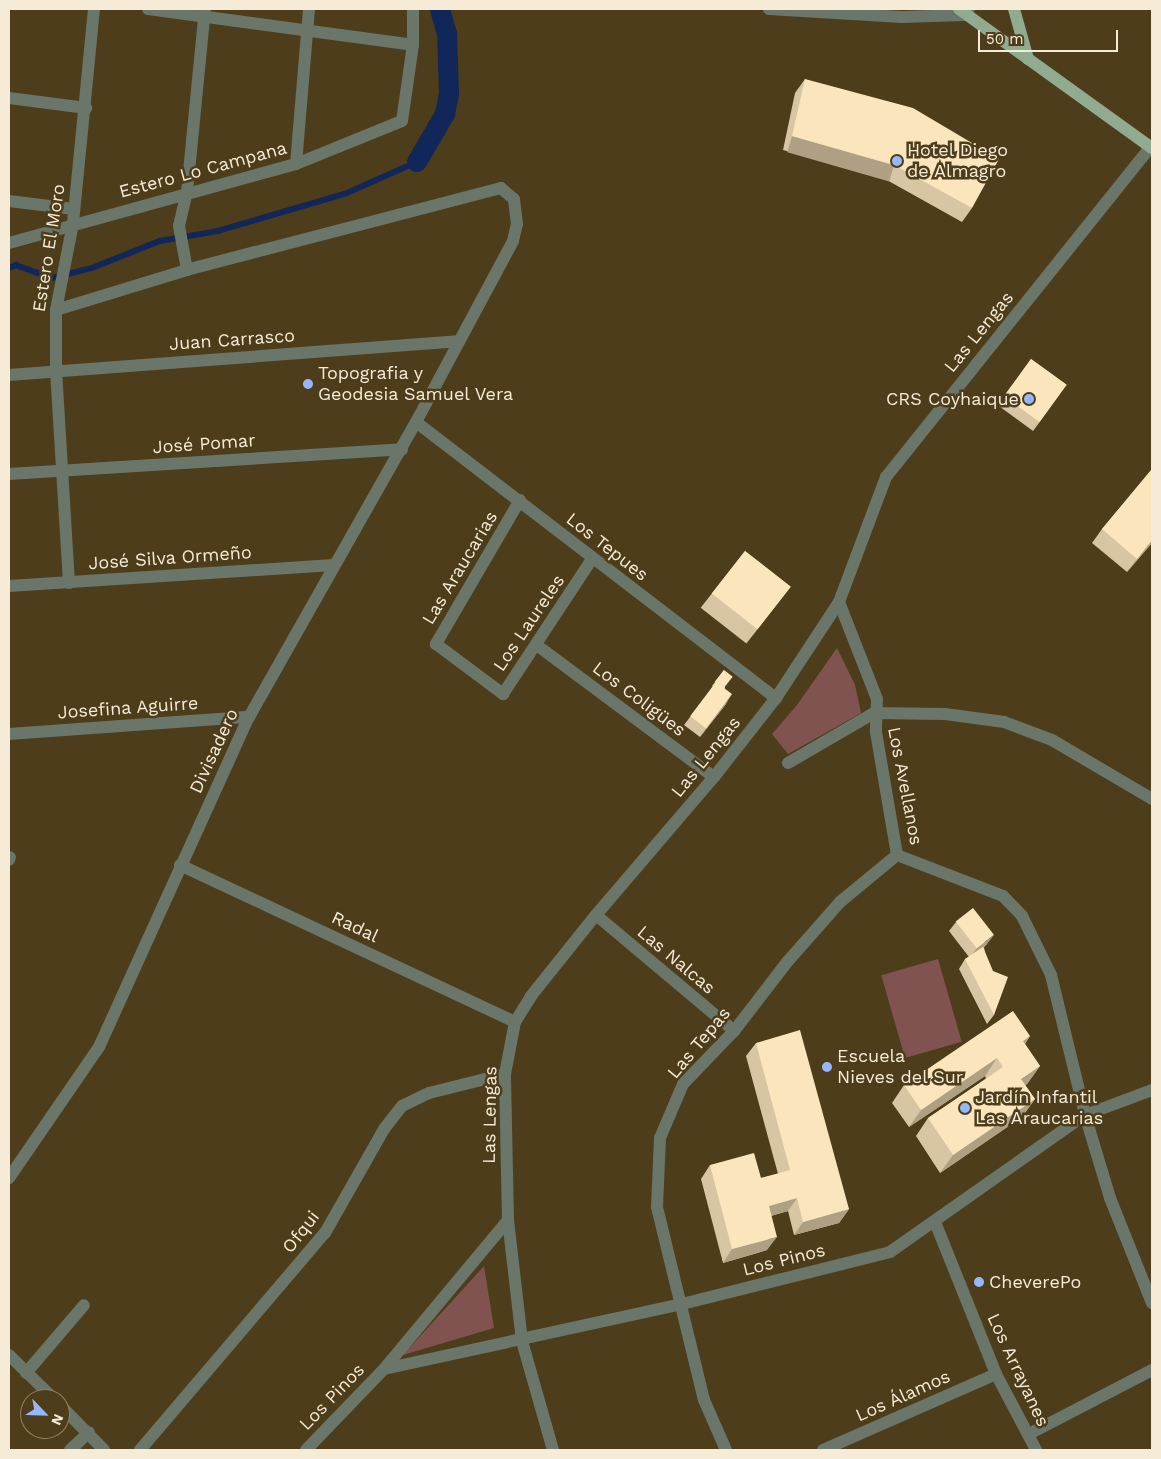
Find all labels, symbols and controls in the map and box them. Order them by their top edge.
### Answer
scale bar [981,20,1121,52]
text: 50 m [986,30,1023,48]
street label: Estero Lo Campana [117,137,289,203]
place label: Hotel Diego de Almagro [907,140,1009,182]
marker: Hotel Diego de Almagro [891,155,903,167]
street label: Estero El Moro [28,182,70,314]
street label: Las Lengas [940,287,1018,377]
street label: Juan Carrasco [168,325,296,355]
place label: Topografia y Geodesia Samuel Vera [318,363,515,406]
marker: Topografia y Geodesia Samuel Vera [302,378,314,390]
place label: CRS Coyhaique [886,388,1019,410]
marker: CRS Coyhaique [1023,393,1035,405]
street label: José Pomar [152,430,256,458]
street label: Las Araucarias [418,507,502,629]
street label: Los Tepues [562,508,652,586]
street label: José Silva Ormeño [88,542,252,574]
street label: Los Laureles [489,571,569,675]
street label: Los Coligües [588,657,690,741]
street label: Josefina Aguirre [56,692,200,724]
street label: Divisadero [185,705,243,797]
street label: Las Lengas [667,712,745,802]
street label: Los Avellanos [883,725,927,847]
street label: Radal [328,907,382,947]
street label: Las Nalcas [633,921,719,999]
street label: Las Tepas [663,1003,735,1083]
place label: Escuela Nieves del Sur [837,1046,964,1088]
marker: Escuela Nieves del Sur [821,1061,833,1073]
street label: Las Lengas [478,1066,502,1164]
place label: Jardín Infantil Las Araucarias [975,1087,1104,1130]
marker: Jardín Infantil Las Araucarias [959,1102,971,1114]
street label: Ofqui [278,1207,324,1257]
street label: Los Pinos [741,1239,827,1281]
place label: CheverePo [989,1271,1081,1293]
marker: CheverePo [973,1276,985,1288]
street label: Los Arrayanes [982,1310,1054,1430]
street label: Los Pinos [295,1359,369,1435]
street label: Los Álamos [852,1365,954,1427]
north arrow [20,1389,70,1439]
text: N [48,1412,67,1428]

